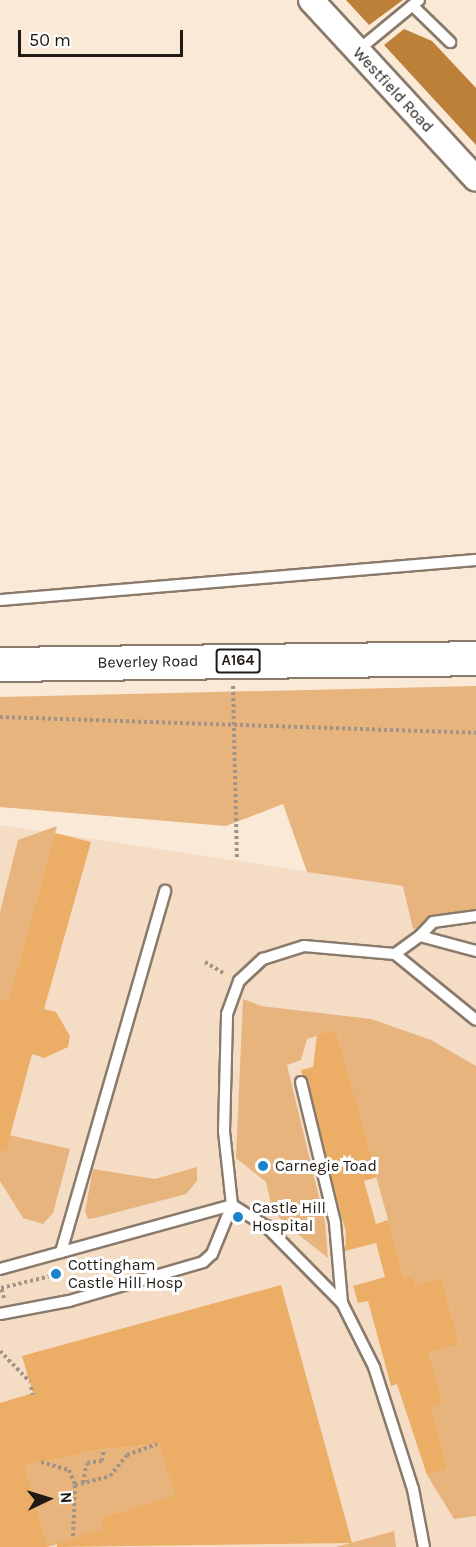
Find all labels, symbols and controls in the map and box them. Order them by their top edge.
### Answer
scale bar [21,18,186,56]
text: 50 m [29,29,71,51]
street label: Westfield Road [349,43,437,137]
road number: A164 [216,649,260,673]
street label: Beverley Road [97,652,199,672]
place label: Carnegie Toad [275,1156,377,1176]
marker: Carnegie Toad [256,1159,270,1173]
place label: Castle Hill Hospital [252,1198,326,1236]
marker: Castle Hill Hospital [229,1208,247,1226]
place label: Cottingham Castle Hill Hosp [68,1255,183,1293]
marker: Cottingham Castle Hill Hosp [49,1267,63,1281]
north arrow [18,1469,78,1529]
text: N [57,1491,76,1504]

